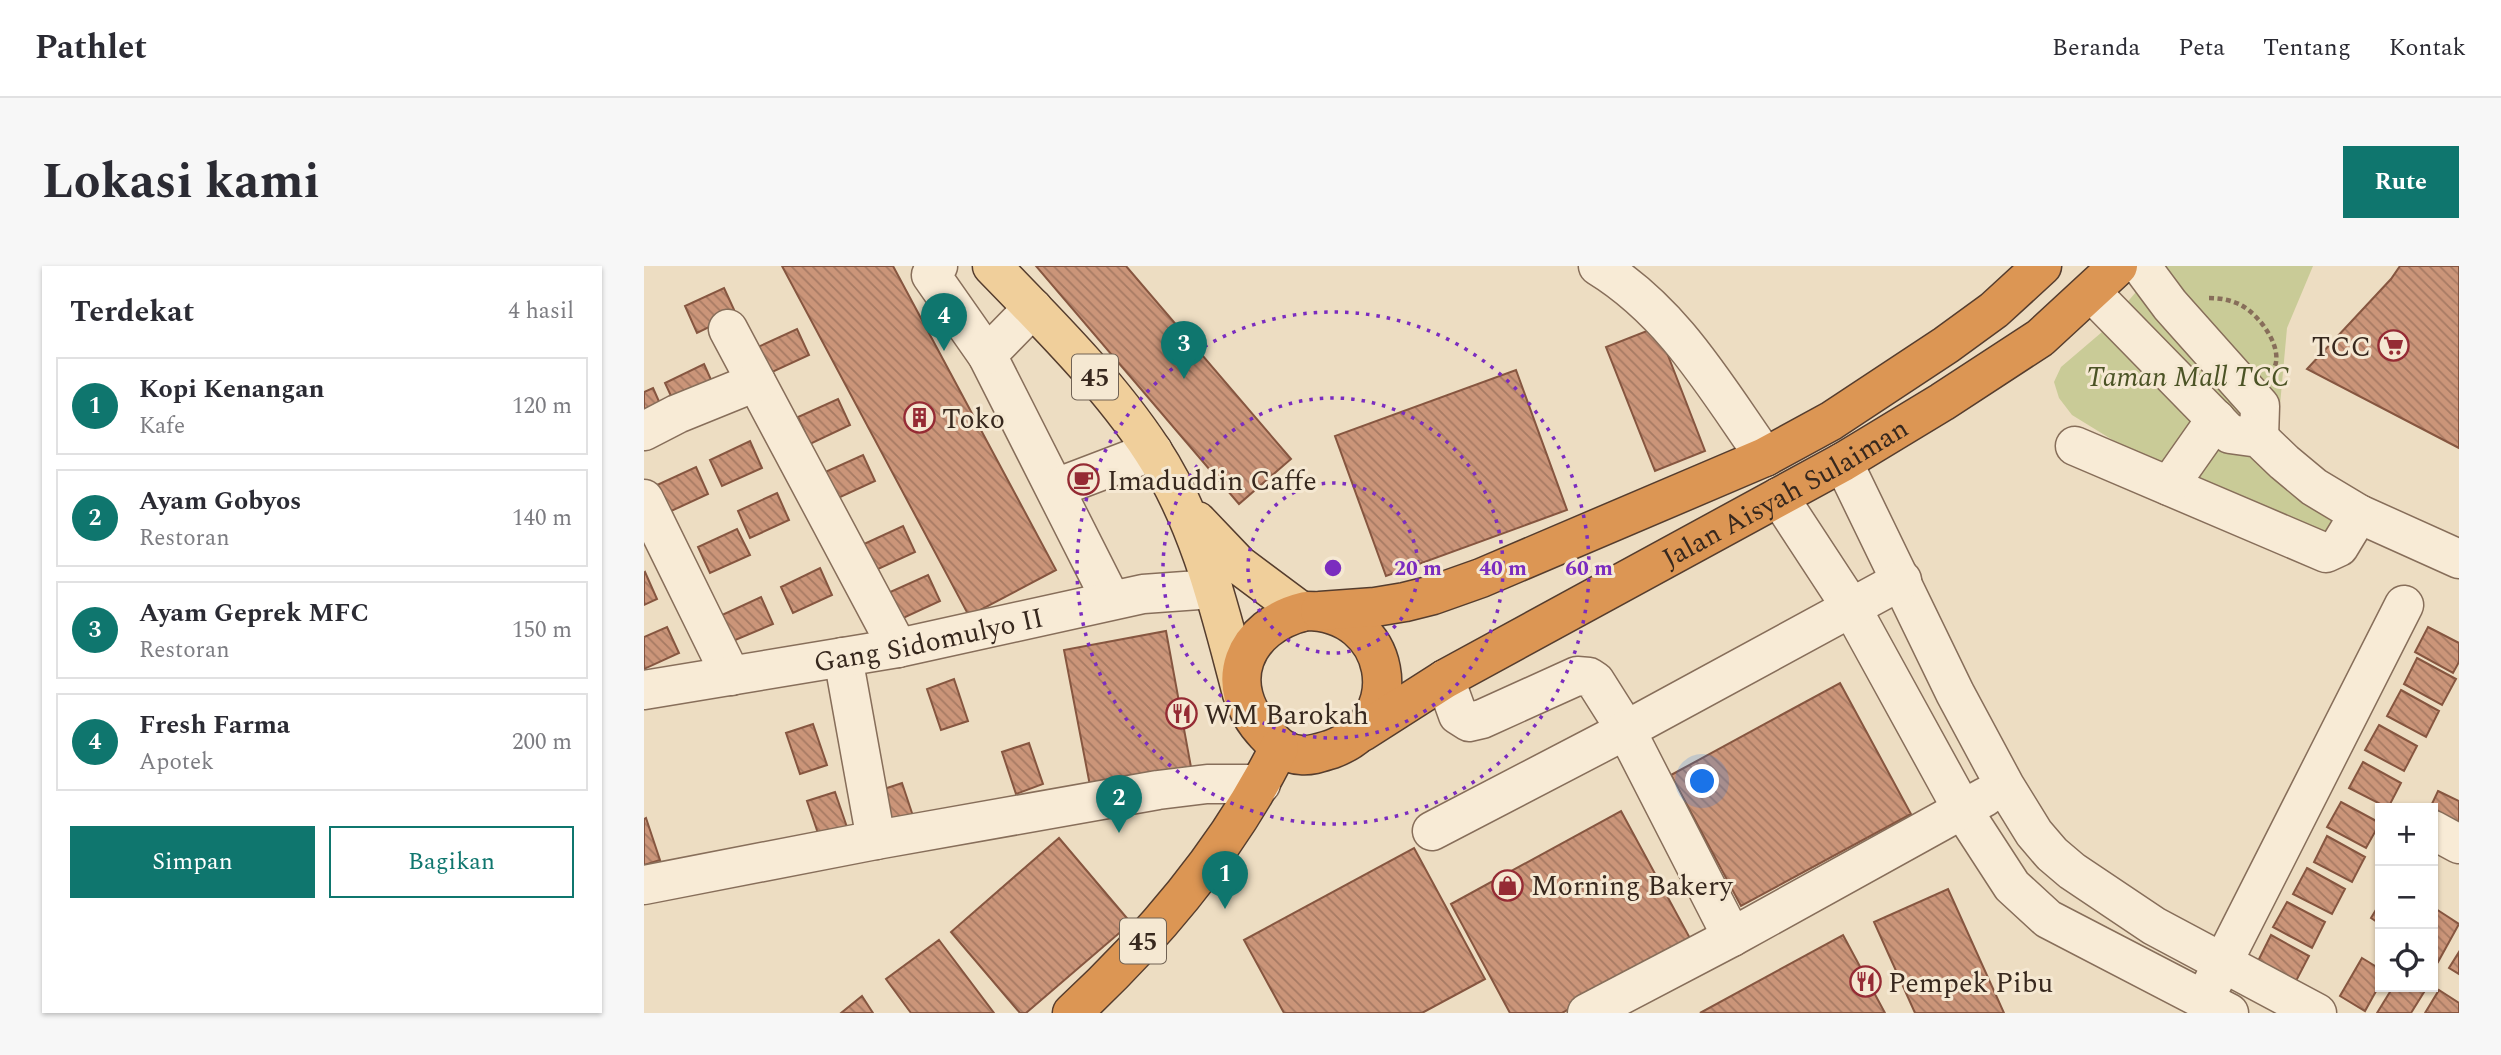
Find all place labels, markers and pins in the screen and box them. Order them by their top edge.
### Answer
pin: 4 [921,293,967,351]
pin: 3 [1161,321,1207,379]
place label: TCC [2311,326,2371,369]
supermarket icon: TCC [2377,329,2411,363]
place label: Toko [942,398,1005,441]
building icon: Toko [902,401,936,435]
place label: Imaduddin Caffe [1107,460,1317,503]
cafe icon: Imaduddin Caffe [1067,463,1101,497]
centre of rings [1321,556,1345,580]
place label: WM Barokah [1204,694,1369,737]
restaurant icon: WM Barokah [1164,697,1198,731]
pin: 2 [1096,775,1142,833]
pin: 1 [1202,851,1248,909]
place label: Morning Bakery [1531,865,1734,908]
shop icon: Morning Bakery [1491,868,1525,902]
place label: Pempek Pibu [1888,962,2053,1005]
restaurant icon: Pempek Pibu [1848,965,1882,999]

